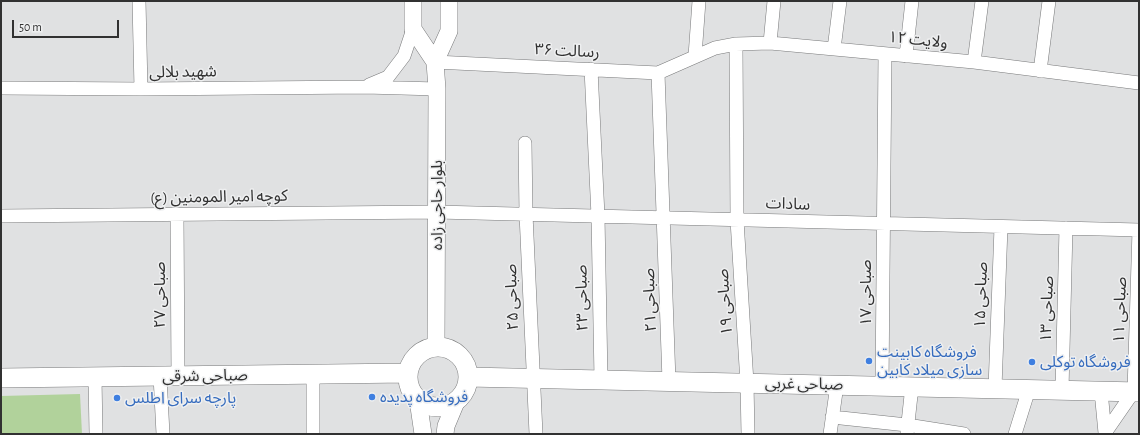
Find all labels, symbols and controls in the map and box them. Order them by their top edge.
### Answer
scale bar [14,12,121,38]
text: 50 m [19,21,42,33]
street label: ولایت ۱۲ [887,27,949,53]
street label: رسالت ۳۶ [534,40,600,62]
street label: شهید بلالی [149,62,217,82]
street label: بلوار حاجی زاده [427,160,447,250]
street label: کوچه امیر المومنین (ع) [150,186,288,208]
street label: سادات [765,194,811,214]
street label: صباحی ۱۷ [856,260,876,326]
street label: صباحی ۱۵ [970,261,992,329]
street label: صباحی ۲۷ [150,262,170,328]
street label: صباحی ۲۵ [501,263,523,331]
street label: صباحی ۲۳ [572,264,592,332]
street label: صباحی۲۱ [639,268,661,332]
street label: صباحی ۱۹ [713,268,737,336]
street label: صباحی ۱۳ [1036,275,1058,343]
street label: صباحی ۱۱ [1109,276,1131,344]
place label: فروشگاه کابینت سازی میلاد کابین [877,342,982,380]
place label: فروشگاه توکلی [1040,352,1131,372]
marker: فروشگاه کابینت سازی میلاد کابین [864,356,874,366]
marker: فروشگاه توکلی [1027,357,1037,367]
street label: صباحی شرقی [162,366,248,386]
street label: صباحی غربی [765,374,843,394]
place label: فروشگاه پدیده [380,387,468,407]
place label: پارچه سرای اطلس [125,388,236,408]
marker: فروشگاه پدیده [367,392,377,402]
marker: پارچه سرای اطلس [112,393,122,403]

